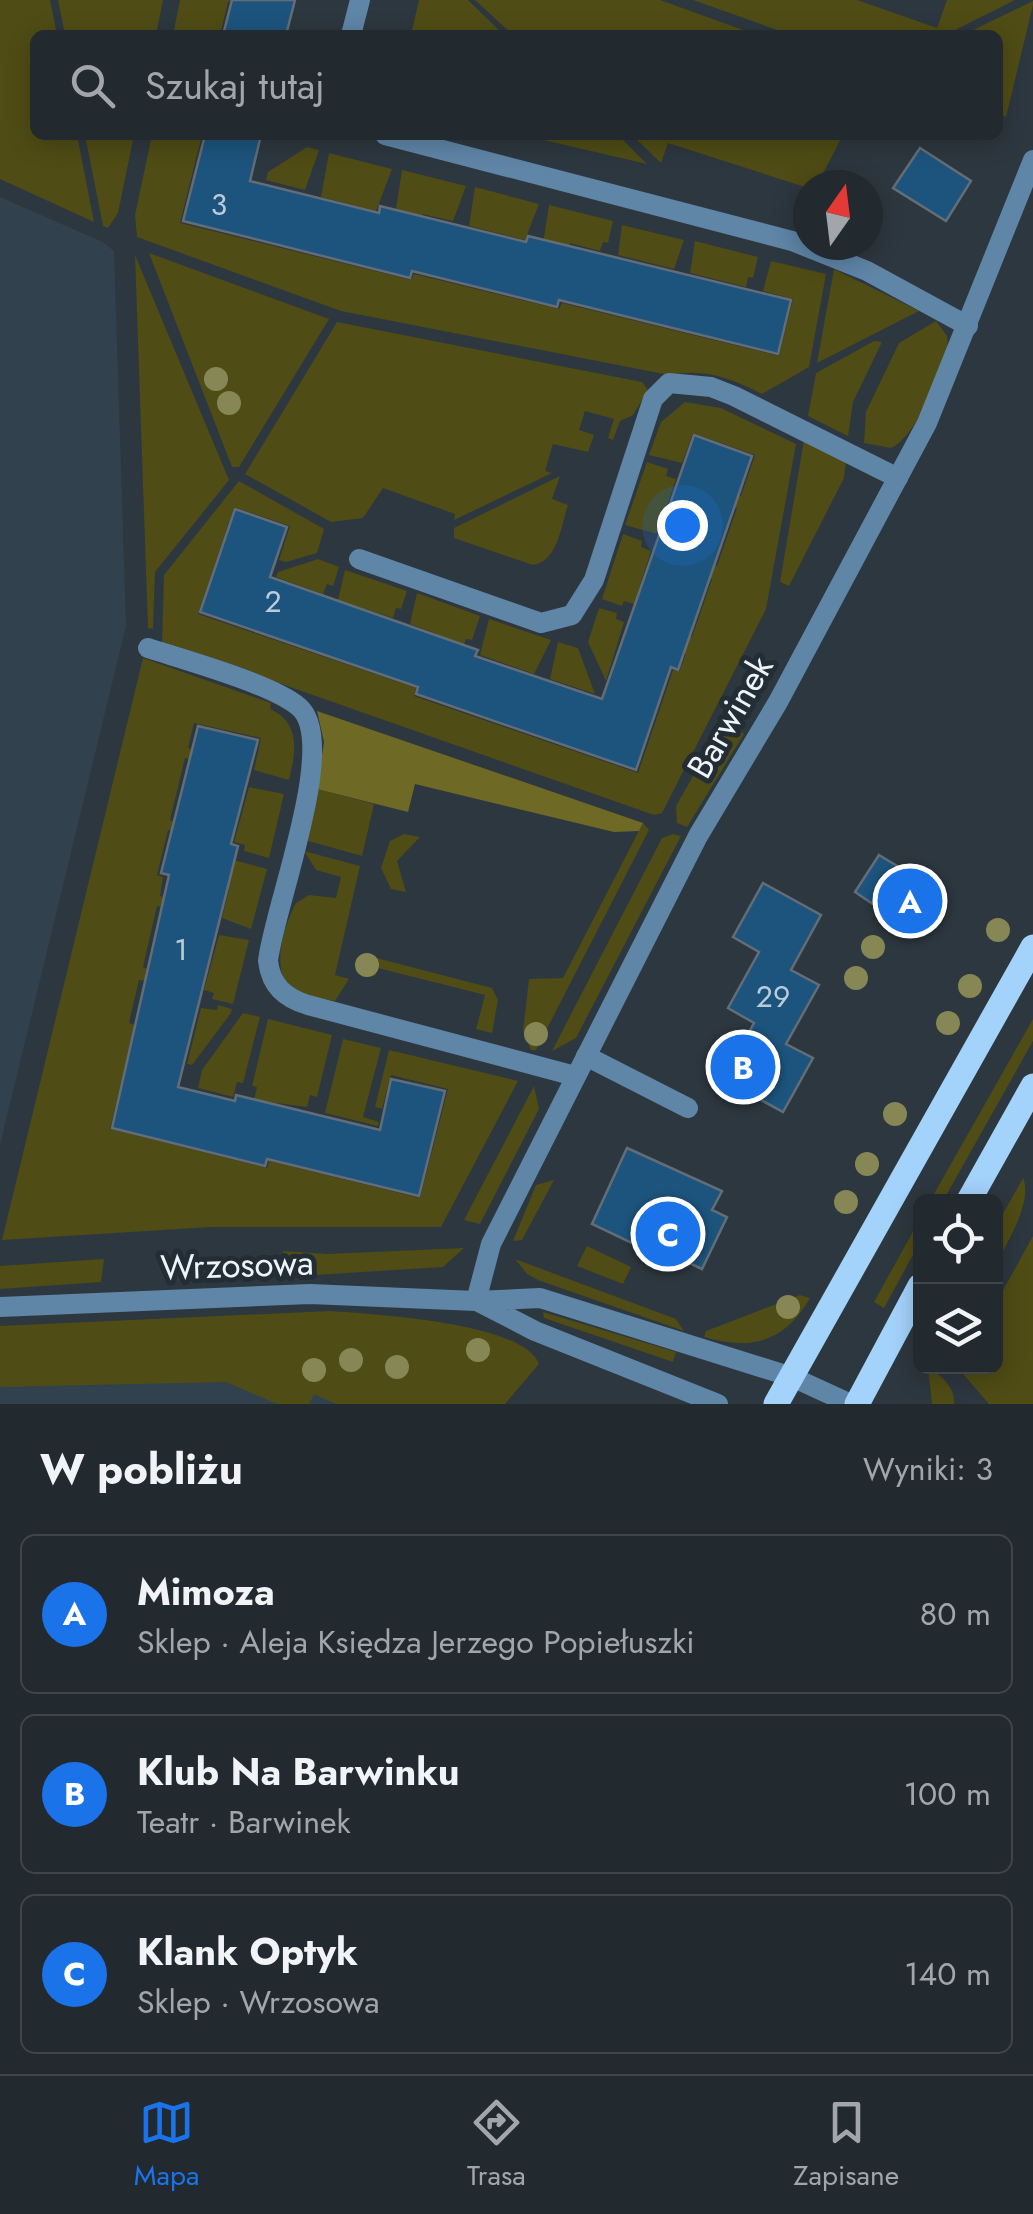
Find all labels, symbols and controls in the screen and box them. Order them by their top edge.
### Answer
search box [30,30,1003,140]
icon: search [65,58,120,113]
text: Szukaj tutaj [145,58,325,113]
north arrow [793,170,883,260]
house number: 3 [211,183,227,226]
your location [657,500,708,551]
house number: 2 [264,580,282,623]
street label: Barwinek [675,646,785,788]
pin: A [878,864,942,938]
house number: 1 [174,928,188,971]
house number: 29 [756,975,790,1018]
pin: B [710,1030,776,1104]
map controls [913,1194,1003,1374]
button: locate [913,1194,1003,1284]
pin: C [636,1196,700,1272]
street label: Wrzosowa [160,1237,314,1293]
button: layers [913,1284,1003,1374]
text: W pobliżu [40,1439,243,1500]
text: Wyniki: 3 [863,1446,993,1492]
text: Mimoza [137,1564,275,1619]
text: A [63,1591,86,1637]
text: 80 m [920,1591,991,1637]
text: Sklep · Aleja Księdza Jerzego Popiełuszki [137,1619,695,1665]
text: Klub Na Barwinku [137,1744,460,1799]
text: B [64,1771,85,1817]
text: 100 m [904,1771,991,1817]
text: Teatr · Barwinek [137,1799,351,1845]
text: Klank Optyk [137,1924,358,1979]
text: C [63,1951,86,1997]
text: 140 m [904,1951,991,1997]
text: Sklep · Wrzosowa [137,1979,380,2025]
tab: Mapa [134,2095,199,2196]
tab: Trasa [467,2095,526,2196]
tab: Zapisane [793,2095,899,2196]

